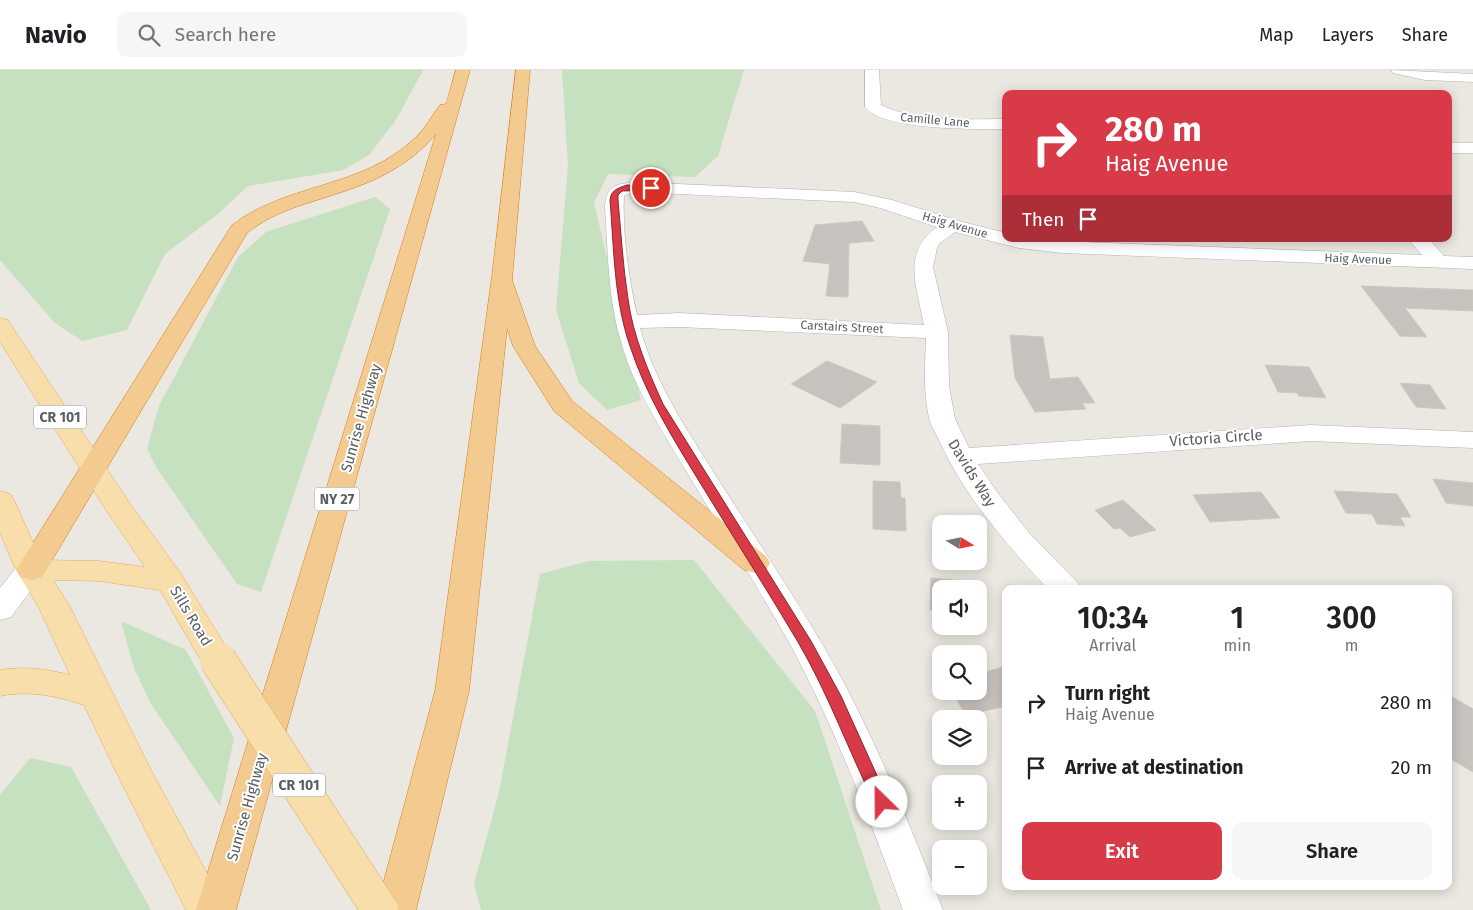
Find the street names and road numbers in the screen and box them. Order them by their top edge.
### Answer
street label: Camille Lane [900,110,970,130]
street label: Haig Avenue [921,209,989,241]
street label: Haig Avenue [1324,251,1392,267]
street label: Carstairs Street [800,318,885,336]
street label: Sunrise Highway [337,361,385,474]
road number: CR 101 [34,406,86,428]
street label: Victoria Circle [1169,426,1263,450]
street label: Davids Way [944,436,1000,511]
road number: NY 27 [314,488,360,510]
street label: Sills Road [166,583,216,649]
street label: Sunrise Highway [223,750,271,863]
road number: CR 101 [273,774,325,796]

